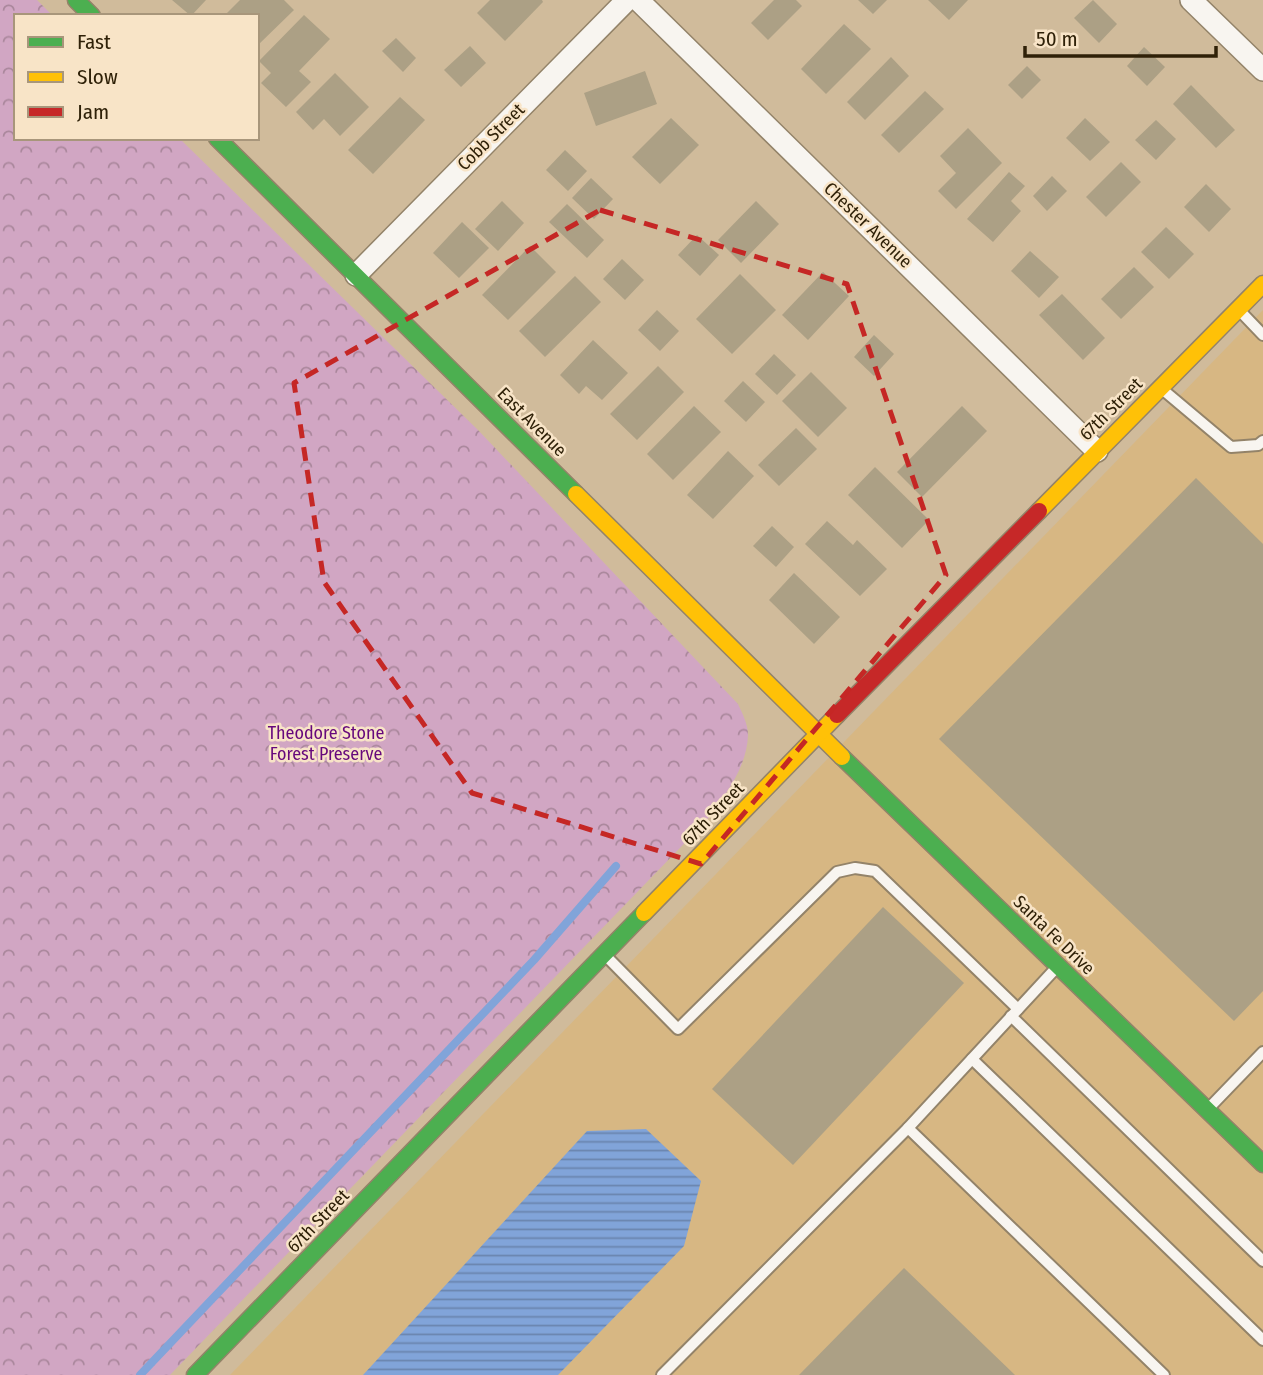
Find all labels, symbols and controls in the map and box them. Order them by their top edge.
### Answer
legend [14,14,259,140]
scale bar [1025,14,1216,58]
text: 50 m [1036,26,1078,52]
text: Fast [77,29,111,55]
text: Slow [77,64,118,90]
text: Jam [77,99,109,125]
street label: Cobb Street [453,99,529,175]
street label: Chester Avenue [819,177,917,273]
street label: 67th Street [1075,373,1147,445]
street label: East Avenue [493,383,571,461]
park label: Theodore Stone Forest Preserve [268,722,384,765]
street label: 67th Street [677,778,749,850]
street label: Santa Fe Drive [1009,891,1099,979]
street label: 67th Street [282,1185,354,1257]

